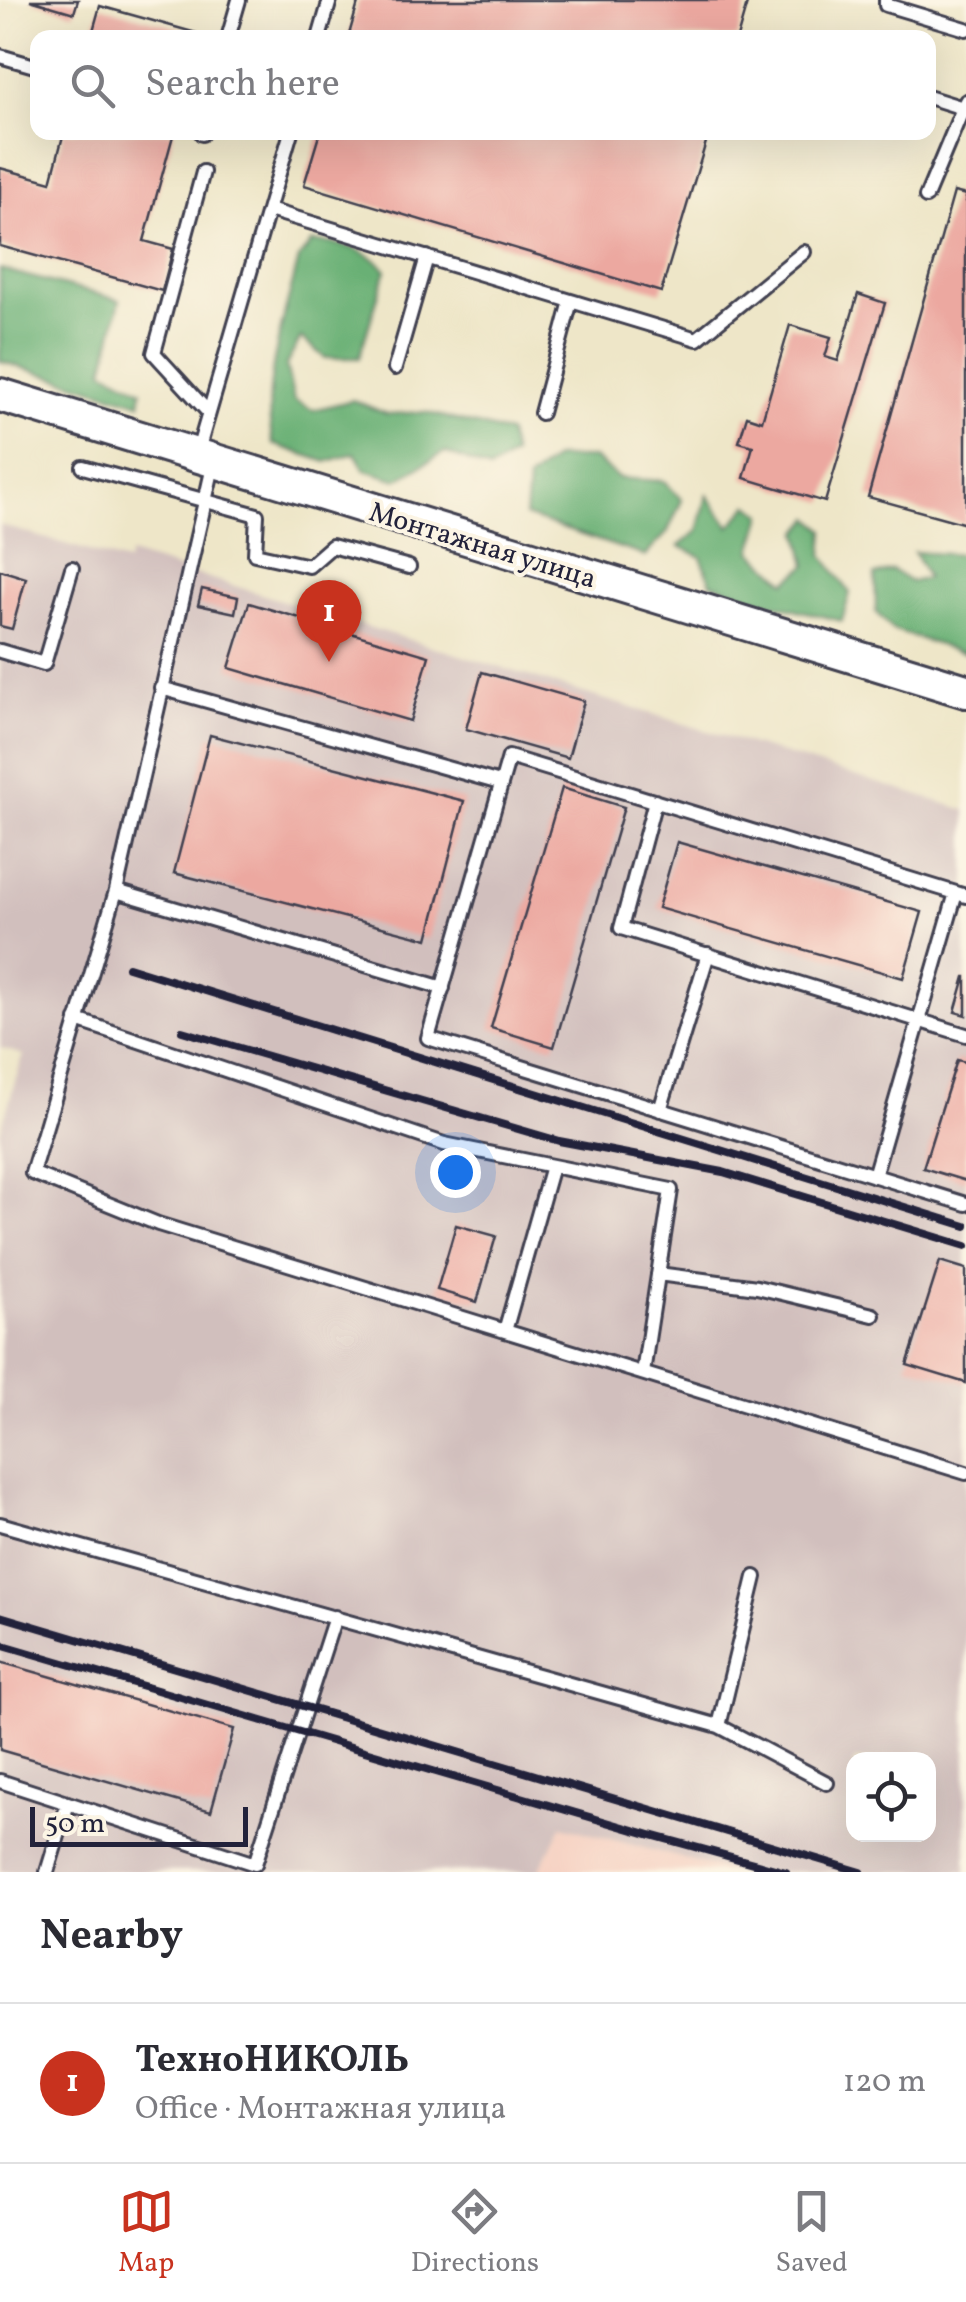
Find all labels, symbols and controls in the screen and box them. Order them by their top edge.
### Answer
search box [30,30,936,140]
icon: search [65,58,120,113]
text: Search here [145,59,340,112]
street label: Монтажная улица [364,493,601,599]
pin: 1 [296,580,362,662]
your location [430,1147,481,1198]
map controls [846,1752,936,1842]
button: locate [846,1752,936,1842]
scale bar [30,1802,248,1846]
text: 50 m [45,1805,105,1844]
text: Nearby [40,1908,183,1967]
text: ТехноНИКОЛЬ [135,2035,409,2088]
text: 1 [66,2061,79,2105]
text: 120 m [843,2061,926,2105]
text: Office · Монтажная улица [135,2088,507,2132]
tab: Map [118,2184,174,2283]
tab: Directions [411,2184,539,2283]
tab: Saved [776,2184,848,2283]

